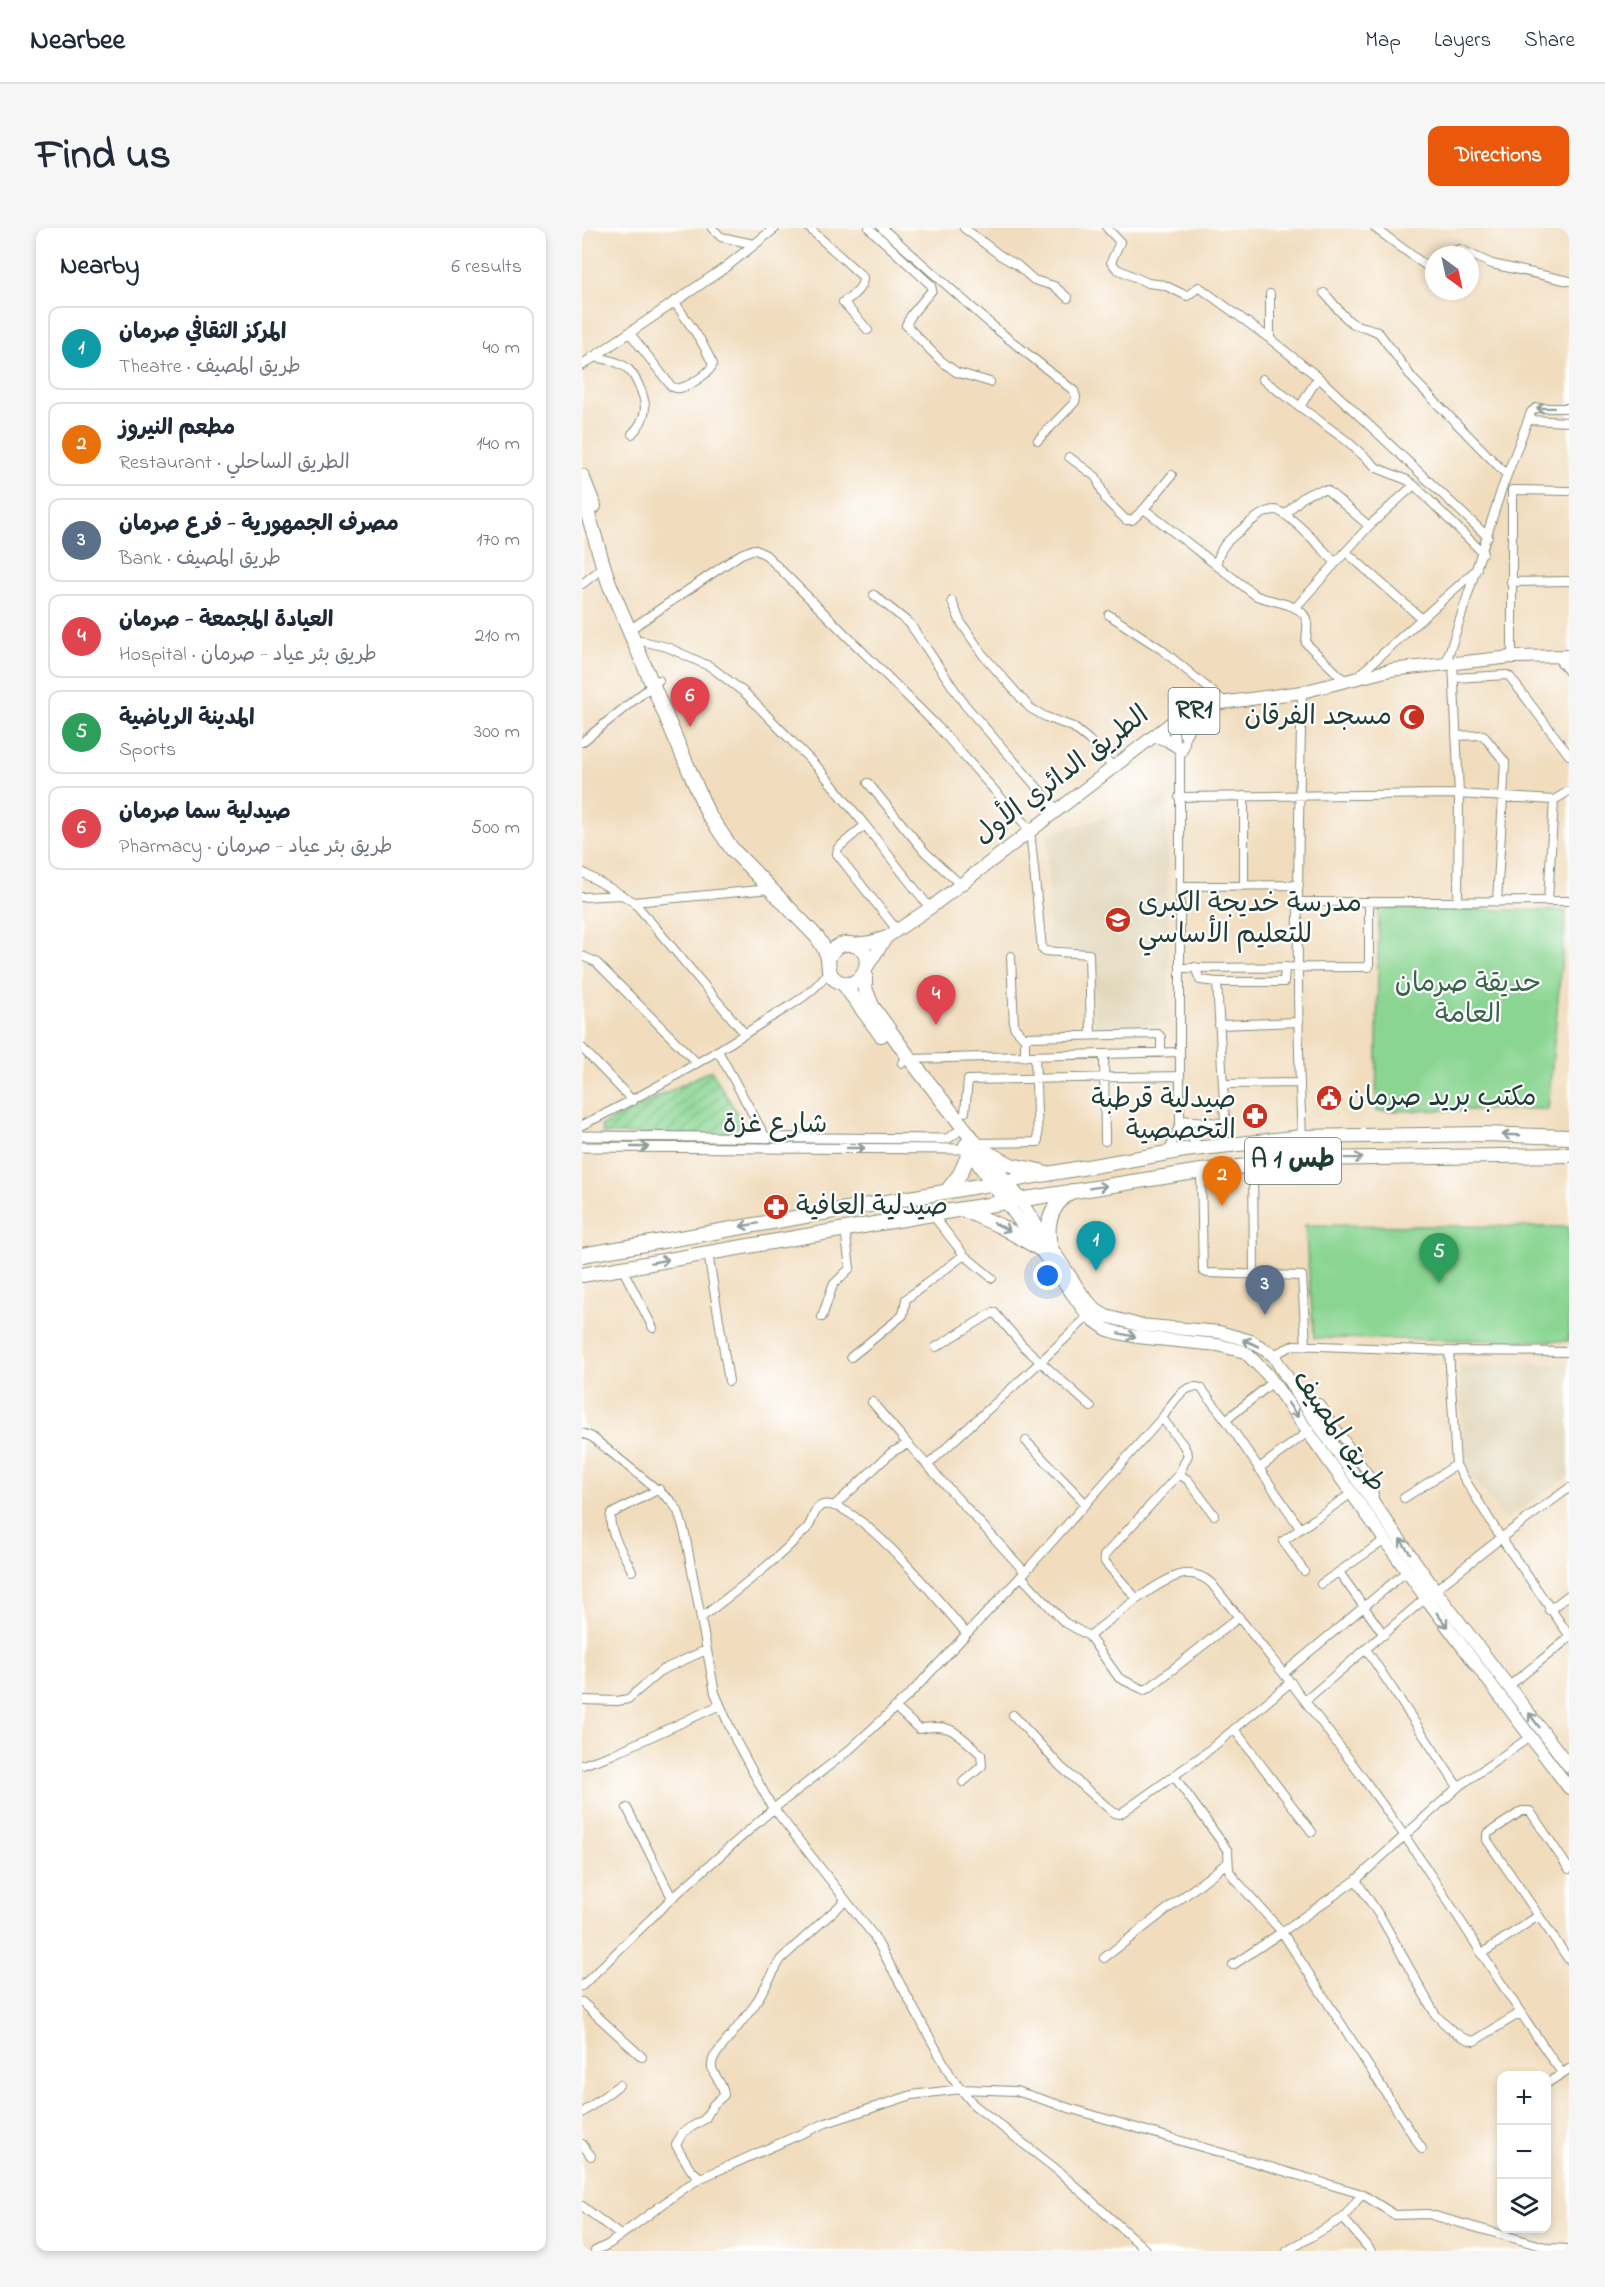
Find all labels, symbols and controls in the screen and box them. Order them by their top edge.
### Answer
text: Nearbee [30,21,125,62]
text: Map [1365,26,1401,56]
text: Layers [1434,26,1491,56]
text: Share [1524,26,1575,56]
text: Find us [36,126,171,187]
button: Directions [1428,126,1569,186]
north arrow [1425,246,1479,300]
text: Nearby [60,248,139,286]
text: 6 results [451,253,522,282]
text: المركز الثقافي صرمان [119,317,286,349]
text: 1 [78,334,85,363]
text: 40 m [483,334,520,363]
text: Theatre · طريق المصيف [119,353,301,382]
one-way arrow [1536,402,1555,414]
text: مطعم النيروز [119,413,235,445]
text: 2 [77,430,86,459]
text: 140 m [476,430,520,459]
text: Restaurant · الطريق الساحلي [119,449,350,478]
text: مصرف الجمهورية - فرع صرمان [119,509,399,541]
text: 3 [77,526,86,555]
text: 170 m [476,526,520,555]
text: Bank · طريق المصيف [119,545,281,574]
text: العيادة المجمعة - صرمان [119,605,333,637]
text: 4 [77,622,86,651]
text: 210 m [475,622,520,651]
text: Hospital · طريق بئر عياد - صرمان [119,641,377,670]
pin: 6 [670,678,710,727]
road number: RR1 [1168,688,1220,734]
street label: الطريق الدائري الأول [966,696,1158,855]
place label: مسجد الفرقان [1244,698,1392,737]
mosque icon: مسجد الفرقان [1397,702,1427,732]
text: المدينة الرياضية [119,703,255,735]
text: 5 [76,718,87,747]
text: 300 m [474,718,520,747]
text: Sports [119,736,176,765]
text: صيدلية سما صرمان [119,797,291,829]
text: 6 [77,814,86,843]
text: 500 m [471,814,520,843]
text: Pharmacy · طريق بئر عياد - صرمان [119,833,393,862]
place label: مدرسة خديجة الكبرى للتعليم الأساسي [1138,885,1362,956]
school or university icon: مدرسة خديجة الكبرى للتعليم الأساسي [1103,905,1133,935]
park label: حديقة صرمان العامة [1395,965,1541,1035]
pin: 4 [916,976,956,1025]
place label: مكتب بريد صرمان [1348,1079,1536,1118]
place label: صيدلية قرطبة التخصصية [1091,1081,1236,1151]
public building icon: مكتب بريد صرمان [1314,1083,1344,1113]
pharmacy icon: صيدلية قرطبة التخصصية [1240,1101,1270,1131]
street label: شارع غزة [723,1106,827,1145]
one-way arrow [1501,1129,1521,1141]
road number: A 1 طس [1245,1138,1341,1184]
one-way arrow [630,1141,650,1153]
one-way arrow [846,1142,866,1154]
one-way arrow [1344,1153,1364,1164]
pin: 2 [1202,1156,1242,1206]
one-way arrow [1088,1181,1108,1192]
place label: صيدلية العافية [796,1188,948,1227]
pharmacy icon: صيدلية العافية [761,1192,791,1222]
one-way arrow [740,1220,760,1231]
one-way arrow [992,1222,1010,1234]
pin: 1 [1076,1222,1116,1271]
pin: 5 [1420,1234,1458,1283]
one-way arrow [650,1255,670,1266]
your location [1033,1261,1062,1290]
pin: 3 [1246,1266,1284,1315]
one-way arrow [1116,1330,1136,1341]
one-way arrow [1242,1336,1260,1348]
street label: طريق المصيف [1281,1363,1395,1501]
one-way arrow [1286,1401,1299,1417]
one-way arrow [1399,1539,1411,1555]
one-way arrow [1436,1611,1449,1627]
one-way arrow [1528,1712,1540,1728]
map controls [1497,2071,1551,2233]
button: + [1497,2071,1551,2125]
button: − [1497,2125,1551,2179]
button: layers [1497,2179,1551,2233]

